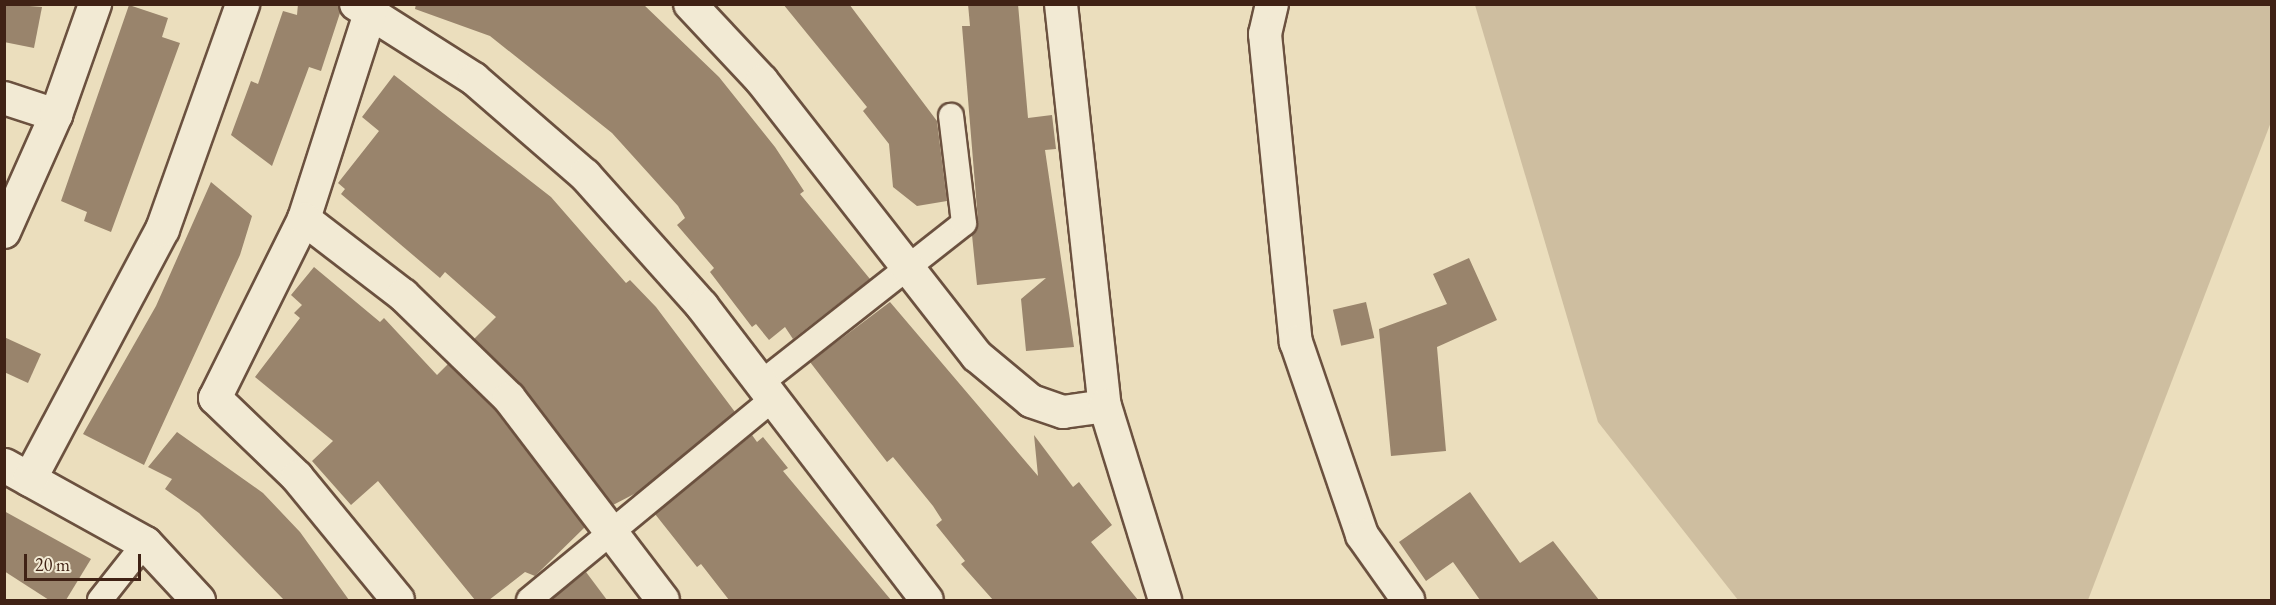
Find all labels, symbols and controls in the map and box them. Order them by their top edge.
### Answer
scale bar [27,542,144,580]
text: 20 m [35,553,70,576]

